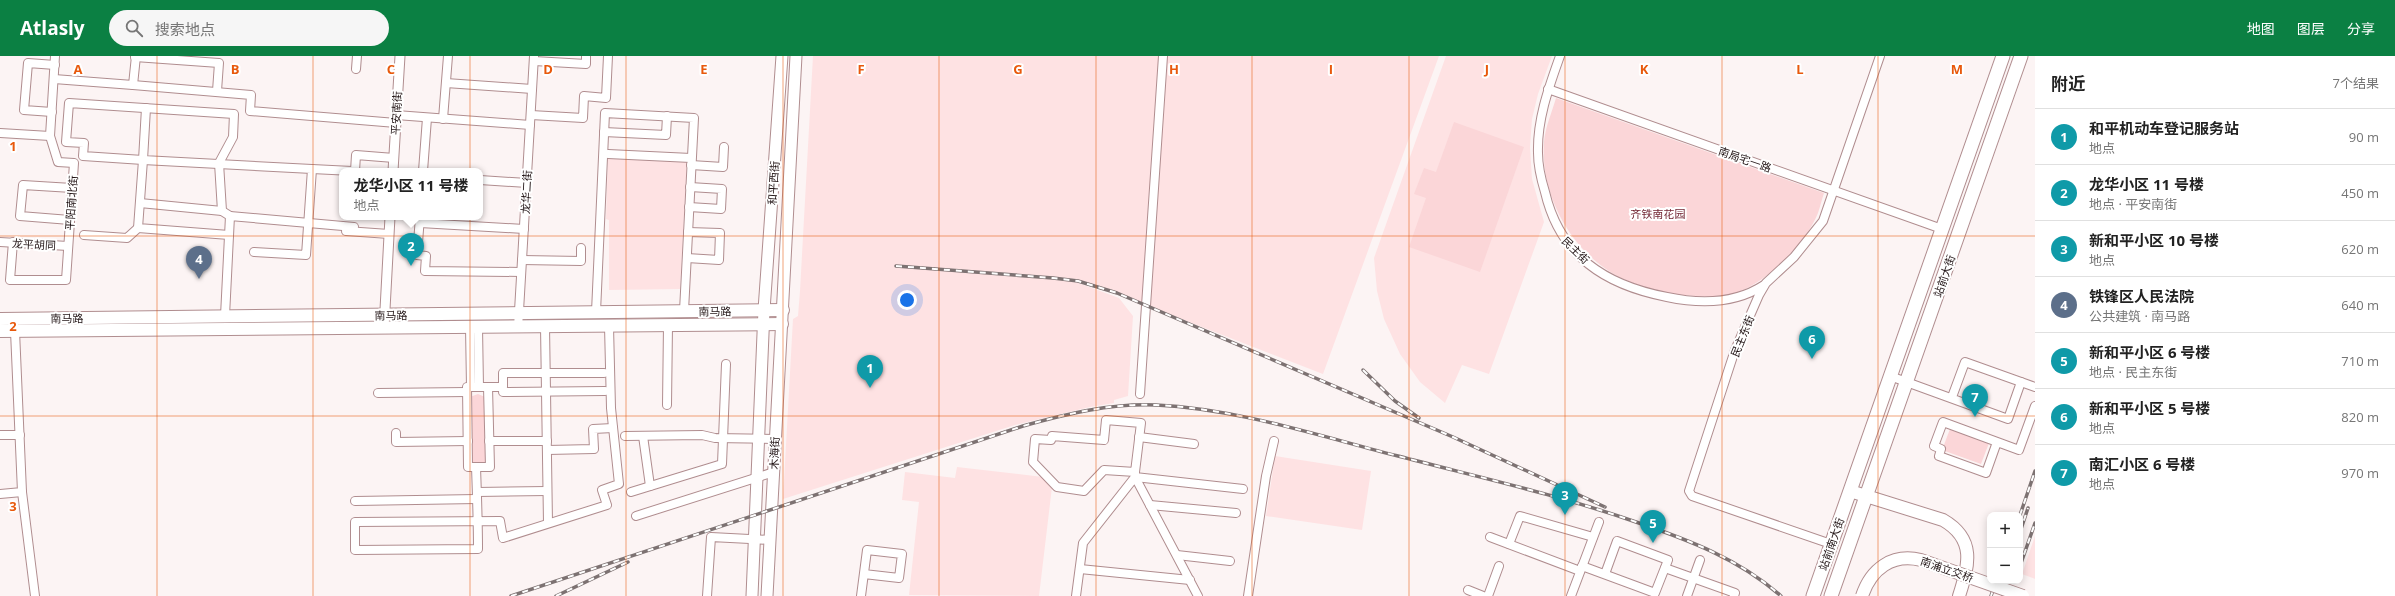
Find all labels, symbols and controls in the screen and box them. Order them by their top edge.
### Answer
search box [109,10,389,46]
text: Atlasly [20,15,85,41]
icon: search [123,17,145,39]
text: 搜索地点 [155,19,215,39]
text: 地图 [2247,19,2275,38]
text: 图层 [2297,19,2325,38]
text: 分享 [2347,19,2375,38]
text: A [74,60,83,78]
text: B [231,60,240,78]
text: C [387,60,395,78]
text: D [543,60,553,78]
text: E [700,60,708,78]
text: F [857,60,865,78]
text: G [1013,60,1023,78]
text: H [1169,60,1179,78]
text: I [1329,60,1333,78]
text: J [1484,60,1489,78]
text: K [1640,60,1649,78]
text: L [1796,60,1804,78]
text: M [1951,60,1963,78]
text: 附近 [2051,72,2085,95]
text: 7个结果 [2333,74,2379,92]
street label: 平安南街 [387,91,405,135]
text: 和平机动车登记服务站 [2089,118,2239,138]
text: 1 [2060,128,2068,146]
text: 90 m [2349,128,2379,146]
text: 1 [9,137,17,155]
text: 地点 [2089,139,2115,157]
street label: 南局宅一路 [1717,143,1773,175]
street label: 和平西街 [764,161,782,205]
popup [339,168,483,220]
street label: 龙华二街 [517,170,535,214]
text: 龙华小区 11 号楼 [2089,174,2204,194]
street label: 平阳南北街 [62,175,80,231]
text: 龙华小区 11 号楼 [354,175,468,195]
text: 2 [2060,184,2068,202]
text: 450 m [2341,184,2379,202]
text: 地点 · 平安南街 [2089,195,2177,213]
text: 地点 [354,196,380,214]
park label: 齐铁南花园 [1631,206,1686,221]
text: 新和平小区 10 号楼 [2089,230,2219,250]
pin: 2 [398,233,424,266]
street label: 民主街 [1559,233,1593,267]
street label: 龙平胡同 [12,235,56,253]
text: 3 [2060,240,2068,258]
text: 620 m [2341,240,2379,258]
pin: 4 [186,246,212,279]
text: 地点 [2089,251,2115,269]
street label: 站前大街 [1930,253,1958,299]
text: 铁锋区人民法院 [2089,286,2194,306]
your location [897,290,917,310]
text: 4 [2060,296,2068,314]
text: 640 m [2341,296,2379,314]
street label: 南马路 [698,303,732,319]
street label: 南马路 [374,307,408,323]
text: 公共建筑 · 南马路 [2089,307,2190,325]
street label: 南马路 [50,310,84,326]
street label: 民主东街 [1727,313,1757,359]
text: 2 [9,317,17,335]
pin: 6 [1799,326,1825,359]
text: 新和平小区 6 号楼 [2089,342,2210,362]
text: 5 [2060,352,2068,370]
text: 710 m [2341,352,2379,370]
pin: 1 [857,355,883,388]
text: 地点 · 民主东街 [2089,363,2177,381]
pin: 7 [1962,384,1988,417]
text: 新和平小区 5 号楼 [2089,398,2210,418]
text: 6 [2060,408,2068,426]
text: 820 m [2341,408,2379,426]
text: 地点 [2089,419,2115,437]
street label: 木海街 [766,436,782,470]
text: 南汇小区 6 号楼 [2089,454,2195,474]
text: 7 [2060,464,2068,482]
text: 970 m [2341,464,2379,482]
text: 地点 [2089,475,2115,493]
pin: 3 [1552,482,1578,515]
text: 3 [9,497,17,515]
pin: 5 [1640,510,1666,543]
map controls [1987,512,2023,584]
button: + [1987,512,2023,548]
street label: 站前南大街 [1815,516,1847,572]
button: − [1987,548,2023,584]
street label: 南浦立交桥 [1919,553,1975,585]

